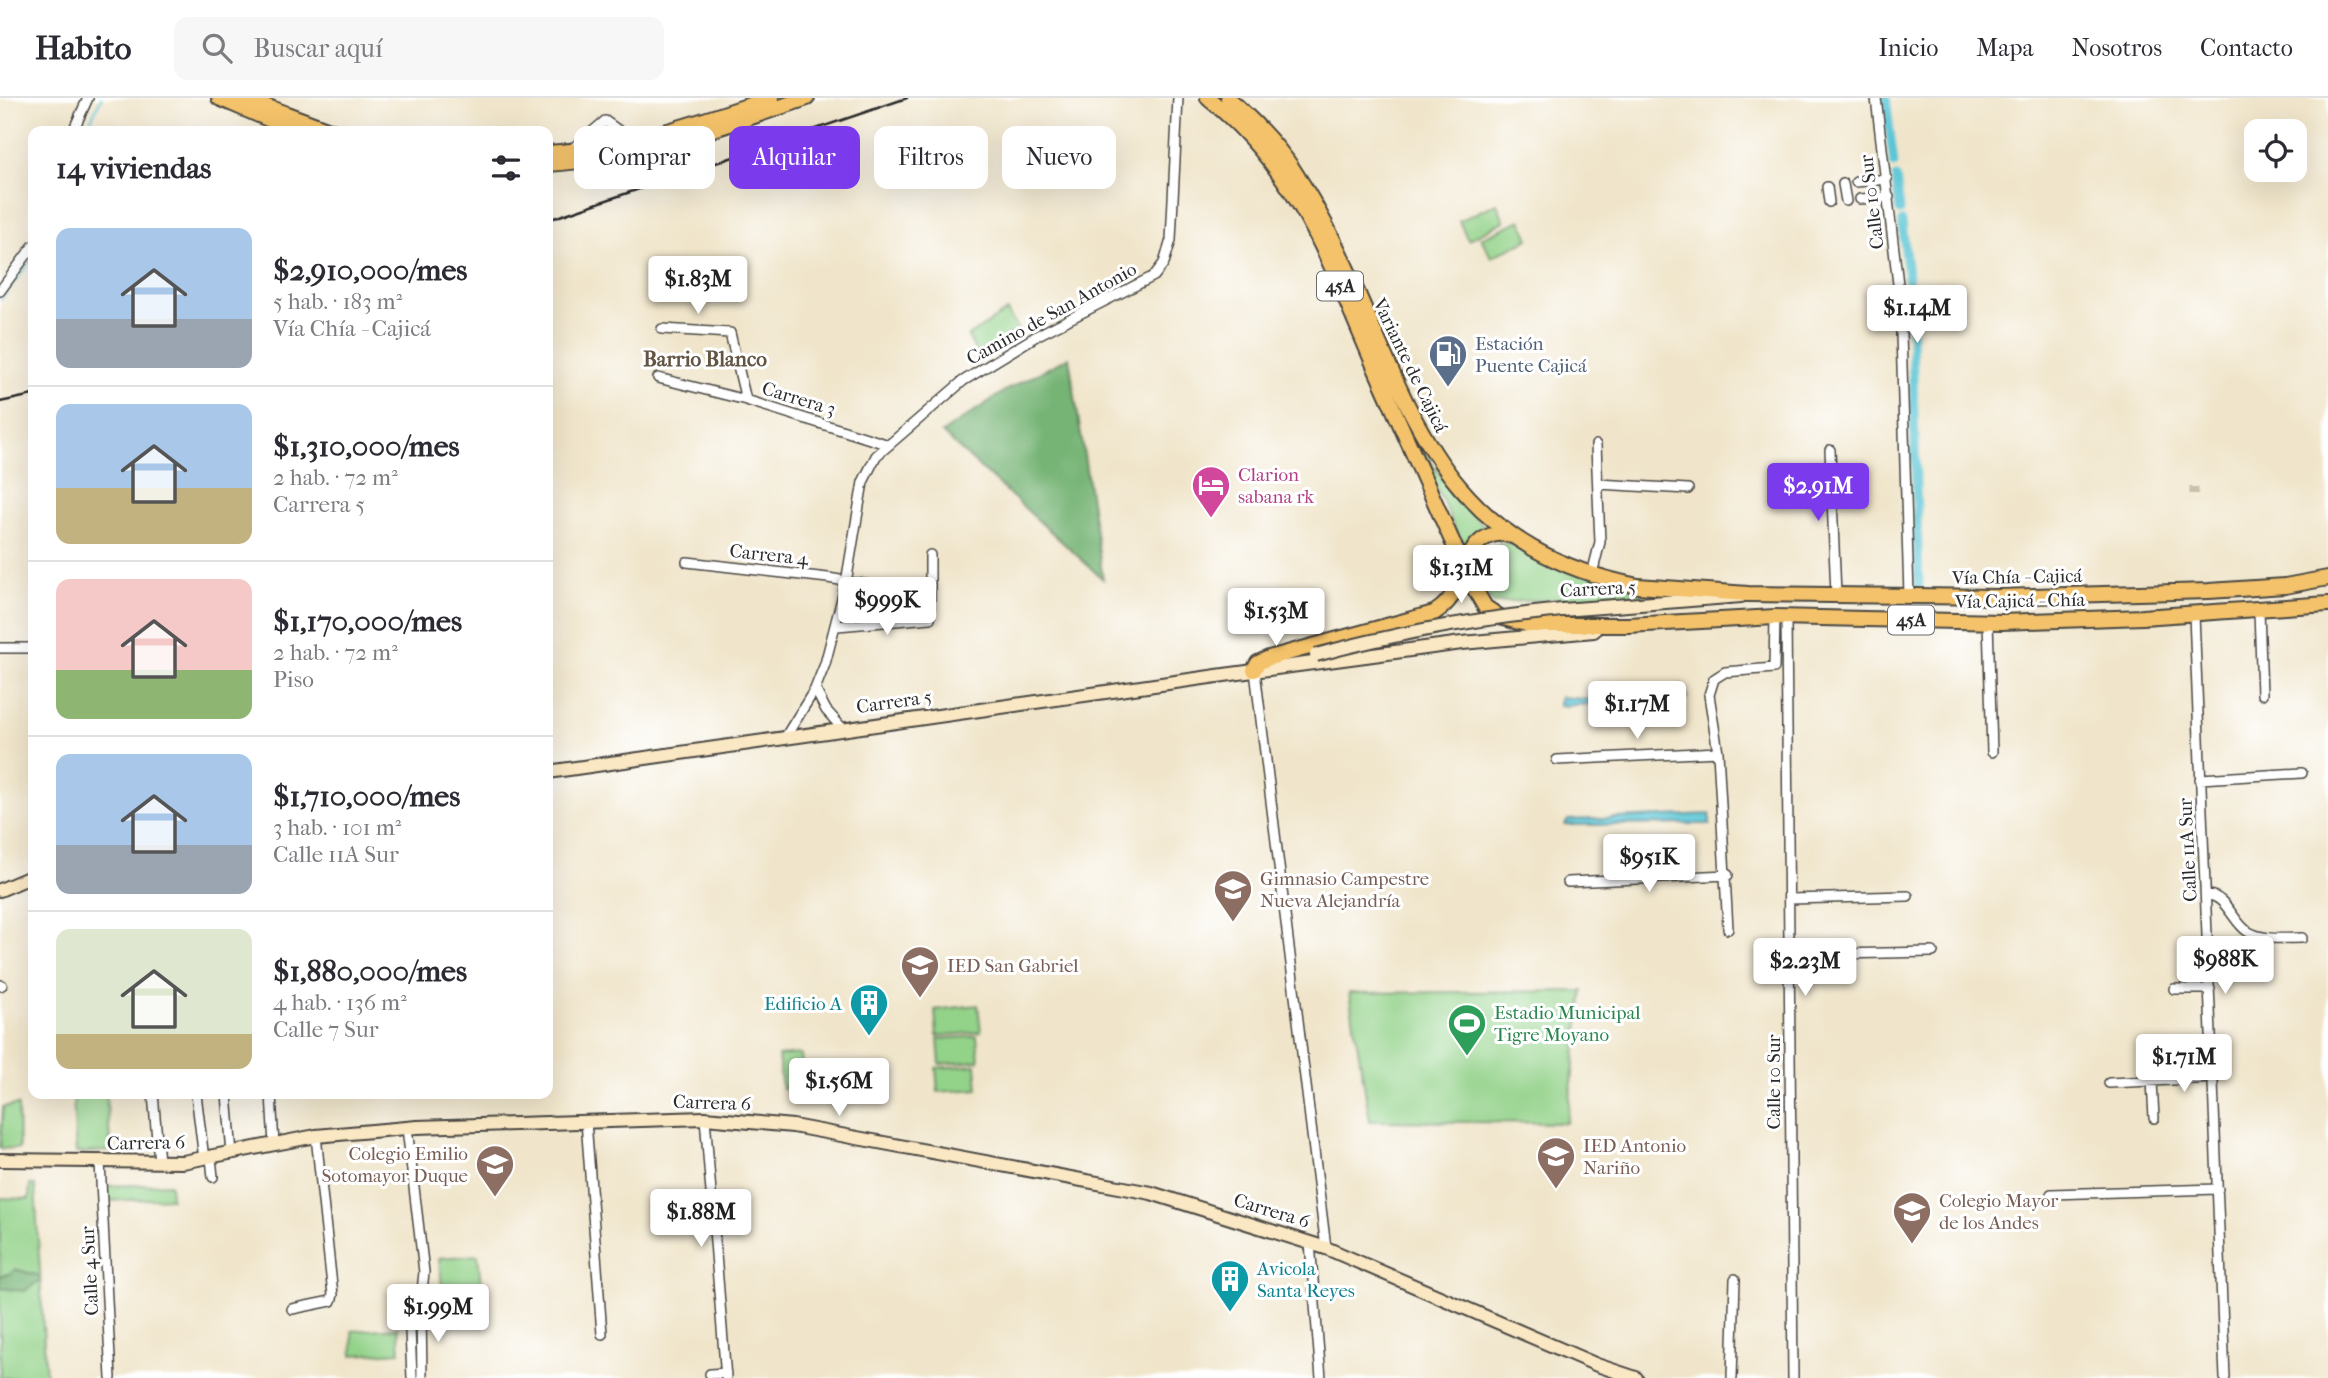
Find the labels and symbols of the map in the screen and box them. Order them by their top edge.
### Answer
street label: Calle 10 Sur [1855,152,1889,250]
pin: $1.83M [641,256,755,316]
street label: Camino de San Antonio [963,258,1141,370]
road number: 45A [1317,272,1363,300]
pin: $1.14M [1860,286,1974,345]
street label: Variante de Cajicá [1368,294,1452,436]
fuel station icon: Estación Puente Cajicá [1427,333,1469,388]
place label: Estación Puente Cajicá [1475,333,1587,377]
district label: Barrio Blanco [643,347,767,371]
street label: Carrera 3 [759,377,838,421]
hotel icon: Clarion sabana rk [1190,464,1232,519]
place label: Clarion sabana rk [1238,464,1314,508]
pin: $2.91M [1761,464,1875,523]
street label: Carrera 4 [728,540,810,570]
pin: $1.31M [1404,546,1518,605]
street label: Vía Chía - Cajicá [1951,565,2083,589]
street label: Carrera 5 [1559,576,1637,602]
pin: $999K [838,578,936,637]
pin: $1.53M [1219,588,1333,648]
street label: Vía Cajicá - Chía [1954,589,2086,613]
road number: 45A [1888,606,1934,634]
pin: $1.17M [1580,682,1694,741]
street label: Carrera 5 [855,686,933,718]
street label: Calle 11A Sur [2174,797,2202,902]
pin: $951K [1600,834,1698,894]
school or university icon: Gimnasio Campestre Nueva Alejandría [1212,868,1254,923]
place label: Gimnasio Campestre Nueva Alejandría [1260,868,1429,912]
pin: $988K [2176,936,2274,996]
pin: $2.23M [1748,939,1862,998]
school or university icon: IED San Gabriel [899,944,941,999]
place label: IED San Gabriel [947,955,1078,977]
building icon: Edificio A [848,982,890,1037]
place label: Edificio A [764,993,843,1015]
sports icon: Estadio Municipal Tigre Moyano [1446,1002,1488,1057]
place label: Estadio Municipal Tigre Moyano [1494,1002,1640,1046]
street label: Calle 10 Sur [1763,1033,1785,1130]
pin: $1.71M [2127,1034,2241,1094]
pin: $1.56M [782,1058,896,1118]
street label: Carrera 6 [672,1091,752,1115]
street label: Carrera 6 [107,1131,186,1155]
school or university icon: IED Antonio Nariño [1535,1135,1577,1190]
place label: IED Antonio Nariño [1583,1135,1687,1179]
place label: Colegio Emilio Sotomayor Duque [322,1143,468,1187]
school or university icon: Colegio Emilio Sotomayor Duque [474,1143,516,1198]
street label: Carrera 6 [1231,1189,1313,1233]
pin: $1.88M [644,1190,758,1249]
school or university icon: Colegio Mayor de los Andes [1891,1190,1933,1245]
place label: Colegio Mayor de los Andes [1939,1190,2059,1234]
street label: Calle 4 Sur [77,1225,103,1316]
building icon: Avicola Santa Reyes [1209,1258,1251,1313]
place label: Avicola Santa Reyes [1256,1258,1355,1302]
pin: $1.99M [381,1284,495,1344]

